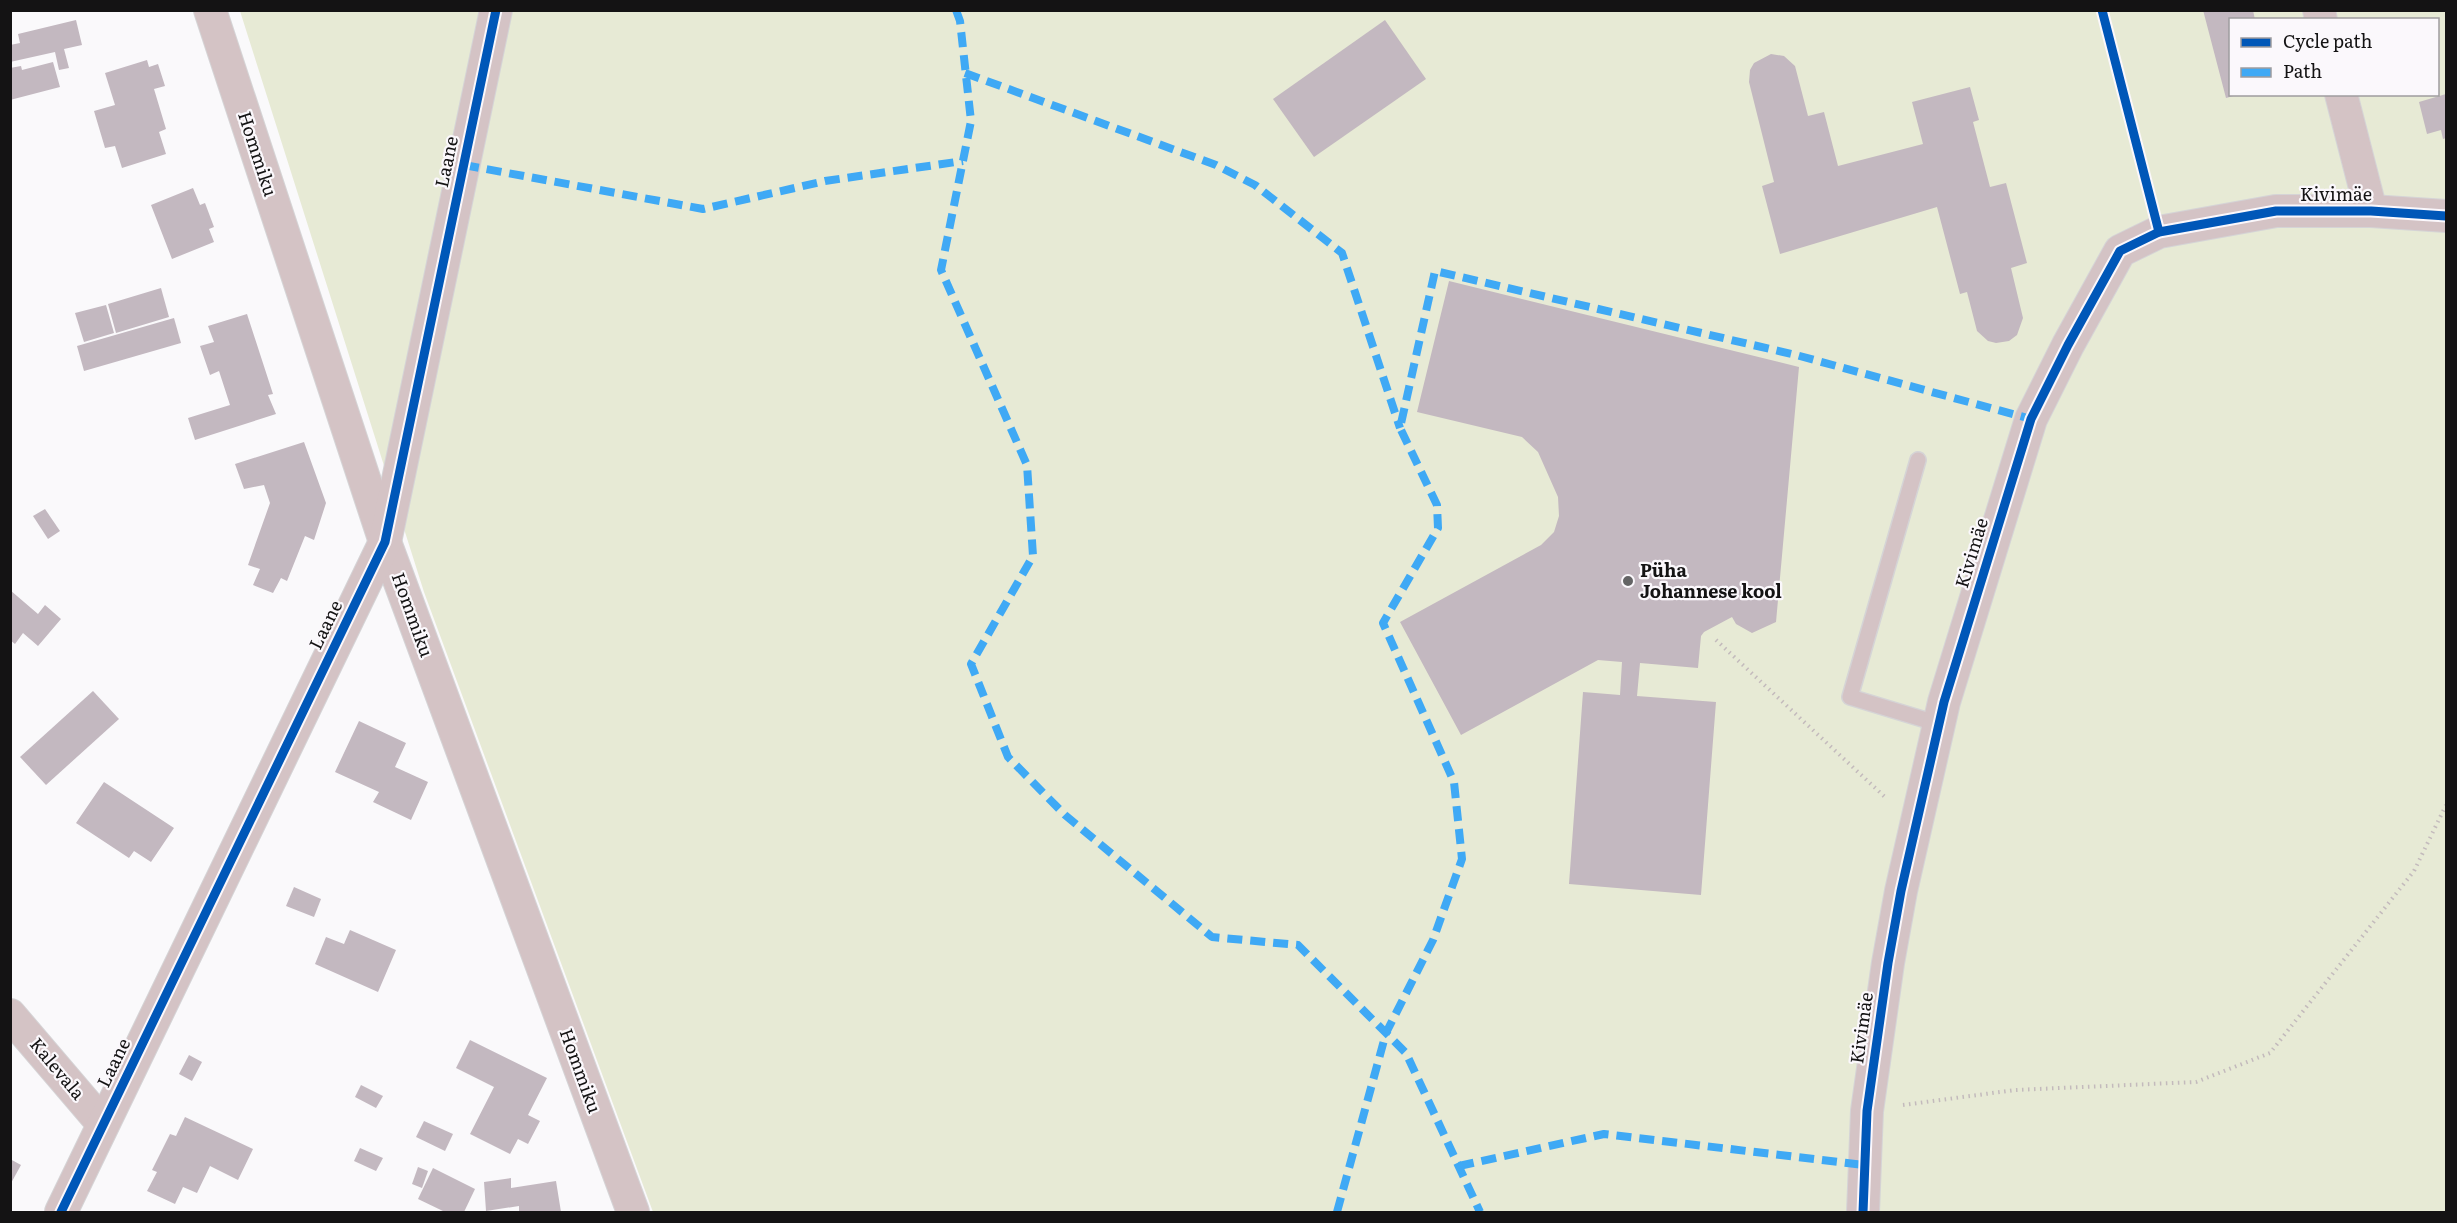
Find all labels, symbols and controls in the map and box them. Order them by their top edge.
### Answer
legend [2229,18,2439,96]
text: Cycle path [2283,27,2372,54]
text: Path [2283,57,2322,84]
street label: Hommiku [232,107,285,200]
street label: Laane [427,134,464,190]
street label: Kivimäe [2300,180,2372,207]
street label: Kivimäe [1947,514,1994,591]
place label: Püha Johannese kool [1640,556,1782,604]
street label: Hommiku [386,568,441,661]
marker: Püha Johannese kool [1621,574,1635,588]
street label: Laane [301,595,348,654]
street label: Kivimäe [1842,990,1879,1065]
street label: Hommiku [554,1024,609,1117]
street label: Kalevala [24,1031,92,1105]
street label: Laane [89,1033,136,1092]

